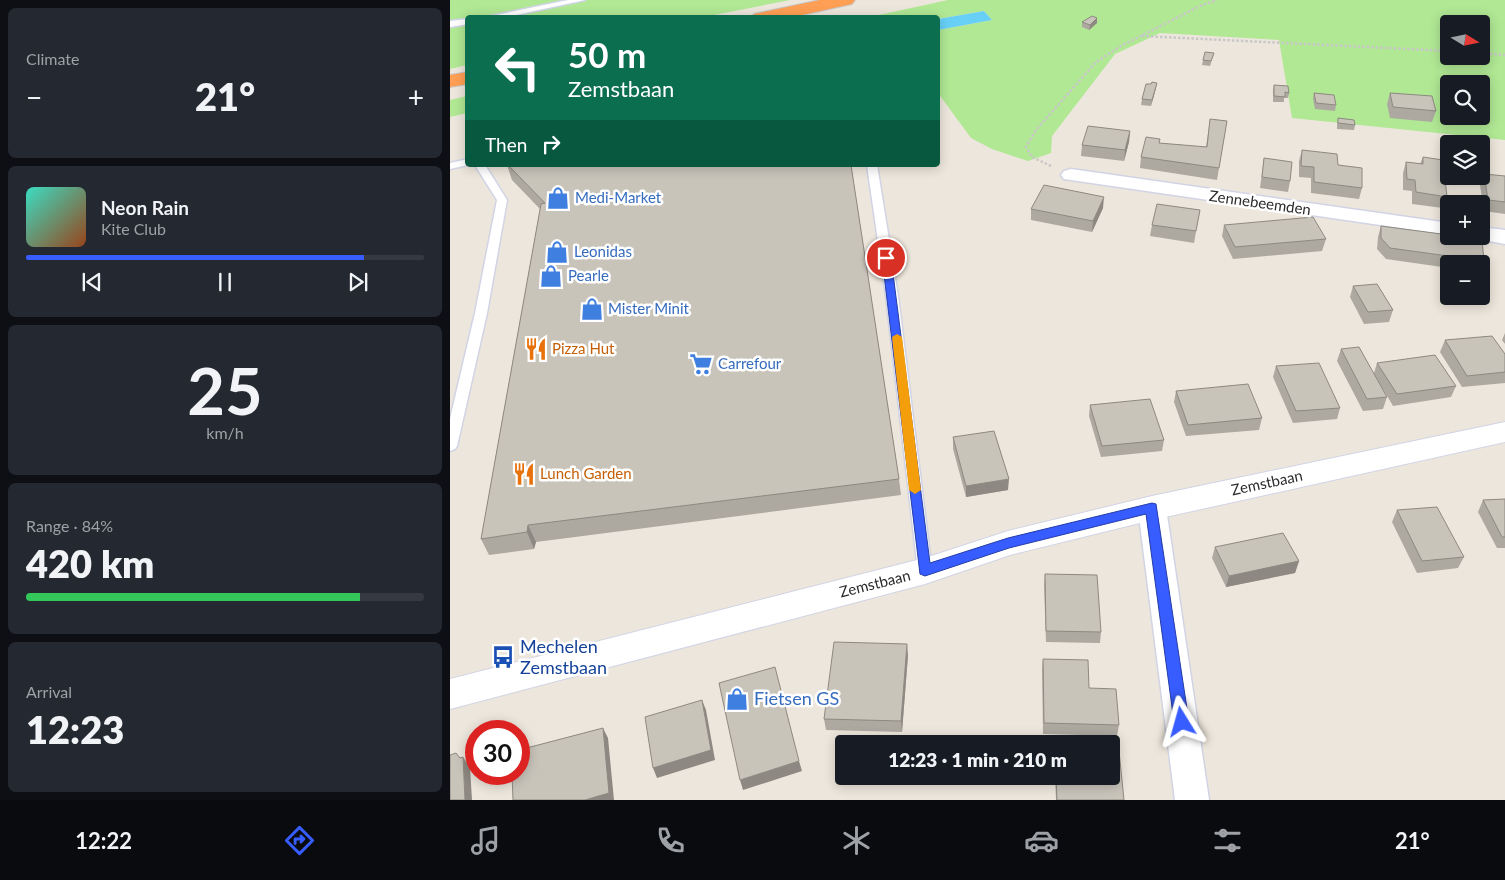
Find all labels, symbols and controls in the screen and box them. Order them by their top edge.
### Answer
north arrow [1440,15,1490,65]
map controls [1440,15,1490,305]
text: 50 m [568,33,646,75]
icon: left [485,35,550,100]
text: Climate [26,49,79,68]
text: 21° [195,73,255,119]
text: Zemstbaan [568,75,674,102]
button: search [1440,75,1490,125]
text: − [26,80,42,114]
text: + [408,80,424,114]
icon: right [537,130,565,158]
text: Then [485,133,527,156]
button: layers [1440,135,1490,185]
shop icon: Medi-Market [545,185,571,211]
street label: Zennebeemden [1208,186,1312,218]
place label: Medi-Market [575,188,662,206]
button: + [1440,195,1490,245]
text: Neon Rain [101,196,189,219]
text: Kite Club [101,219,166,238]
pin [865,237,907,279]
shop icon: Leonidas [544,239,570,265]
place label: Leonidas [574,242,632,260]
icon: arrive [872,244,900,272]
button: − [1440,255,1490,305]
shop icon: Pearle [538,263,564,289]
place label: Pearle [568,266,609,284]
icon: previous [78,268,106,296]
icon: pause [211,268,239,296]
icon: next [344,268,372,296]
shop icon: Mister Minit [579,296,605,322]
place label: Mister Minit [608,299,690,317]
restaurant icon: Pizza Hut [523,336,549,362]
place label: Pizza Hut [552,339,615,357]
text: 25 [187,351,263,429]
supermarket icon: Carrefour [688,351,714,377]
place label: Carrefour [718,354,782,372]
text: km/h [206,423,244,442]
restaurant icon: Lunch Garden [511,461,537,487]
place label: Lunch Garden [540,464,632,482]
street label: Zemstbaan [1229,466,1304,498]
text: Range · 84% [26,516,113,535]
text: 420 km [26,540,154,586]
street label: Zemstbaan [837,566,912,601]
place label: Mechelen Zemstbaan [520,635,607,678]
bus stop icon: Mechelen Zemstbaan [490,644,516,670]
text: Arrival [26,682,72,701]
shop icon: Fietsen GS [724,686,750,712]
place label: Fietsen GS [754,687,839,709]
position arrow [1155,695,1207,747]
text: 12:23 [26,706,124,752]
speed limit sign: 30 [465,720,530,785]
text: 12:23 · 1 min · 210 m [888,748,1067,771]
icon: directions [282,823,317,858]
icon: music [468,823,503,858]
icon: phone [653,823,688,858]
icon: climate [839,823,874,858]
icon: car [1024,823,1059,858]
icon: filters [1210,823,1245,858]
text: 12:22 [75,827,132,854]
text: 21° [1395,827,1430,854]

